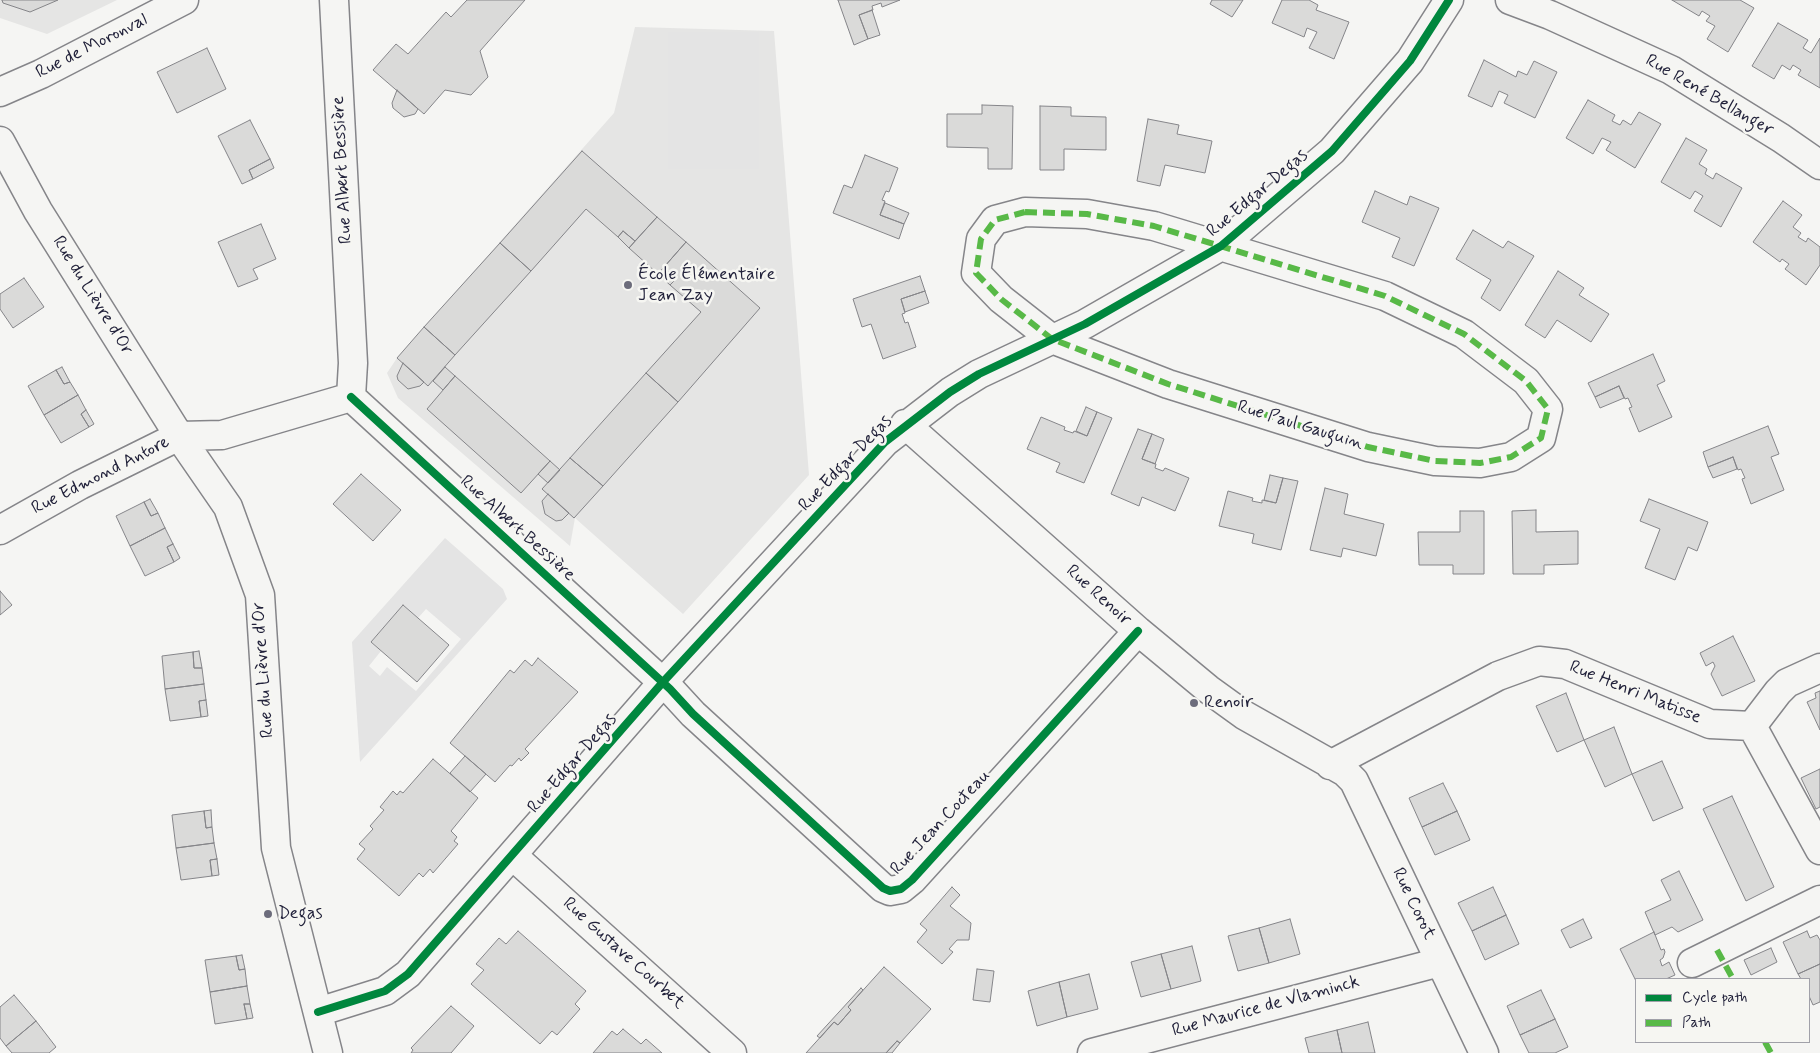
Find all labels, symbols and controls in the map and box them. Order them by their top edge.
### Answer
street label: Rue de Moronval [33,10,151,84]
street label: Rue René Bellanger [1641,50,1777,142]
street label: Rue Albert Bessière [328,96,358,244]
street label: Rue Edgar Degas [1203,145,1313,243]
street label: Rue du Lièvre d'Or [47,232,137,360]
place label: École Élémentaire Jean Zay [638,264,775,306]
marker: École Élémentaire Jean Zay [622,279,634,291]
street label: Rue Paul Gauguin [1235,397,1365,455]
street label: Rue Edgar Degas [795,411,897,517]
street label: Rue Edmond Antore [28,432,174,520]
street label: Rue Albert Bessière [455,471,579,587]
street label: Rue Renoir [1061,561,1135,631]
street label: Rue du Lièvre d'Or [248,601,280,739]
street label: Rue Henri Matisse [1566,657,1704,729]
place label: Renoir [1204,692,1253,714]
marker: Renoir [1188,697,1200,709]
street label: Rue Edgar Degas [524,710,622,818]
street label: Rue Jean Cocteau [887,766,995,880]
street label: Rue Corot [1386,865,1440,943]
street label: Rue Gustave Courbet [557,893,689,1015]
place label: Degas [278,903,323,925]
marker: Degas [262,908,274,920]
street label: Rue Maurice de Vlaminck [1170,972,1362,1042]
legend [1635,978,1810,1043]
text: Cycle path [1682,988,1747,1008]
text: Path [1682,1013,1711,1033]

